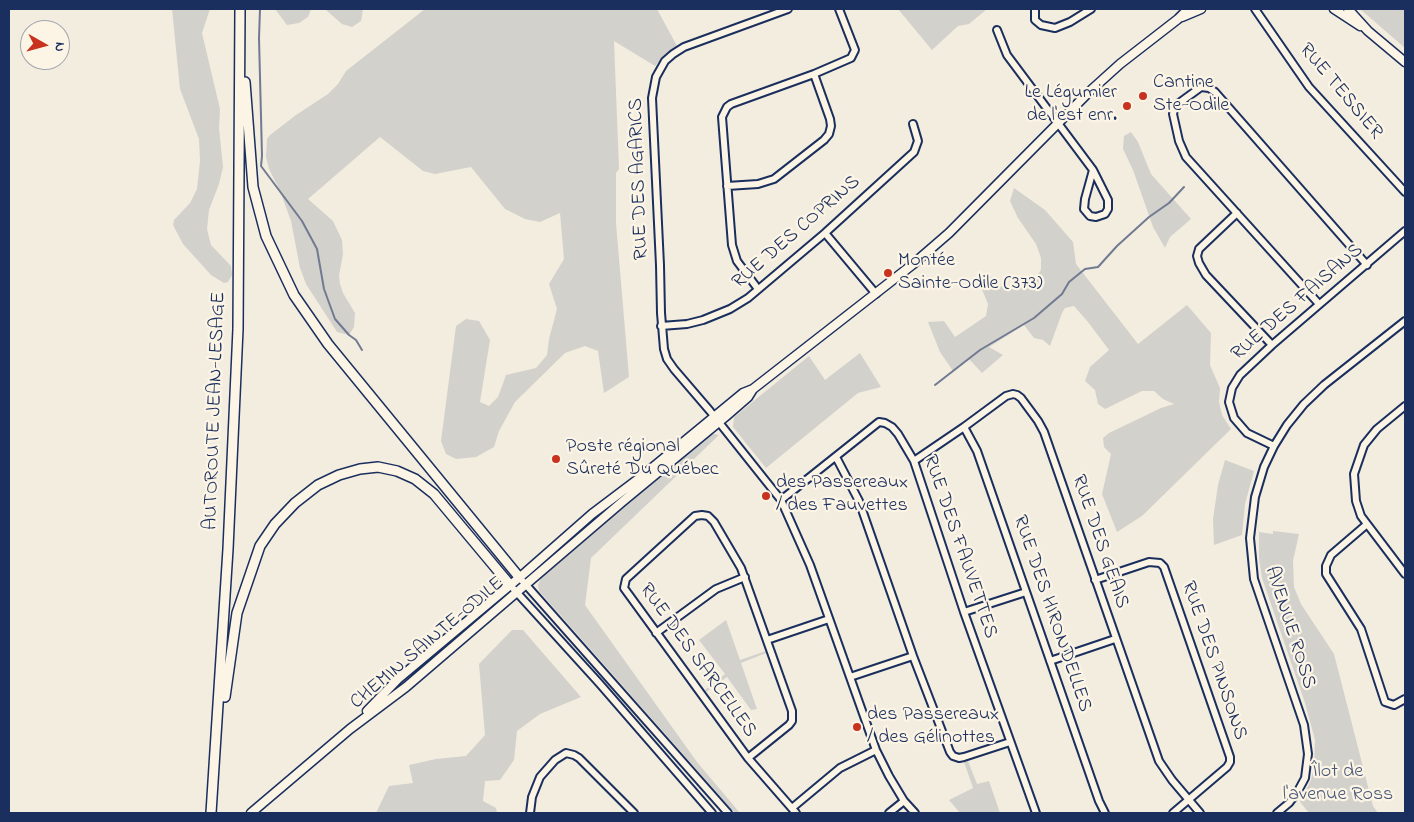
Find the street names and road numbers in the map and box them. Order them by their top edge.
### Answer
street label: RUE TESSIER [1293,39,1387,145]
street label: RUE DES AGARICS [625,98,655,260]
street label: RUE DES COPRINS [728,171,866,295]
street label: RUE DES FAISANS [1227,239,1369,367]
street label: AUTOROUTE JEAN-LESAGE [200,291,232,531]
street label: RUE DES FAUVETTES [916,452,1002,642]
street label: RUE DES GEAIS [1065,472,1133,612]
street label: RUE DES HIRONDELLES [1006,513,1096,715]
street label: AVENUE ROSS [1258,564,1320,692]
street label: CHEMIN SAINTE-ODILE [346,573,510,715]
street label: RUE DES PINSONS [1175,578,1251,744]
street label: RUE DES SARCELLES [633,579,761,743]

